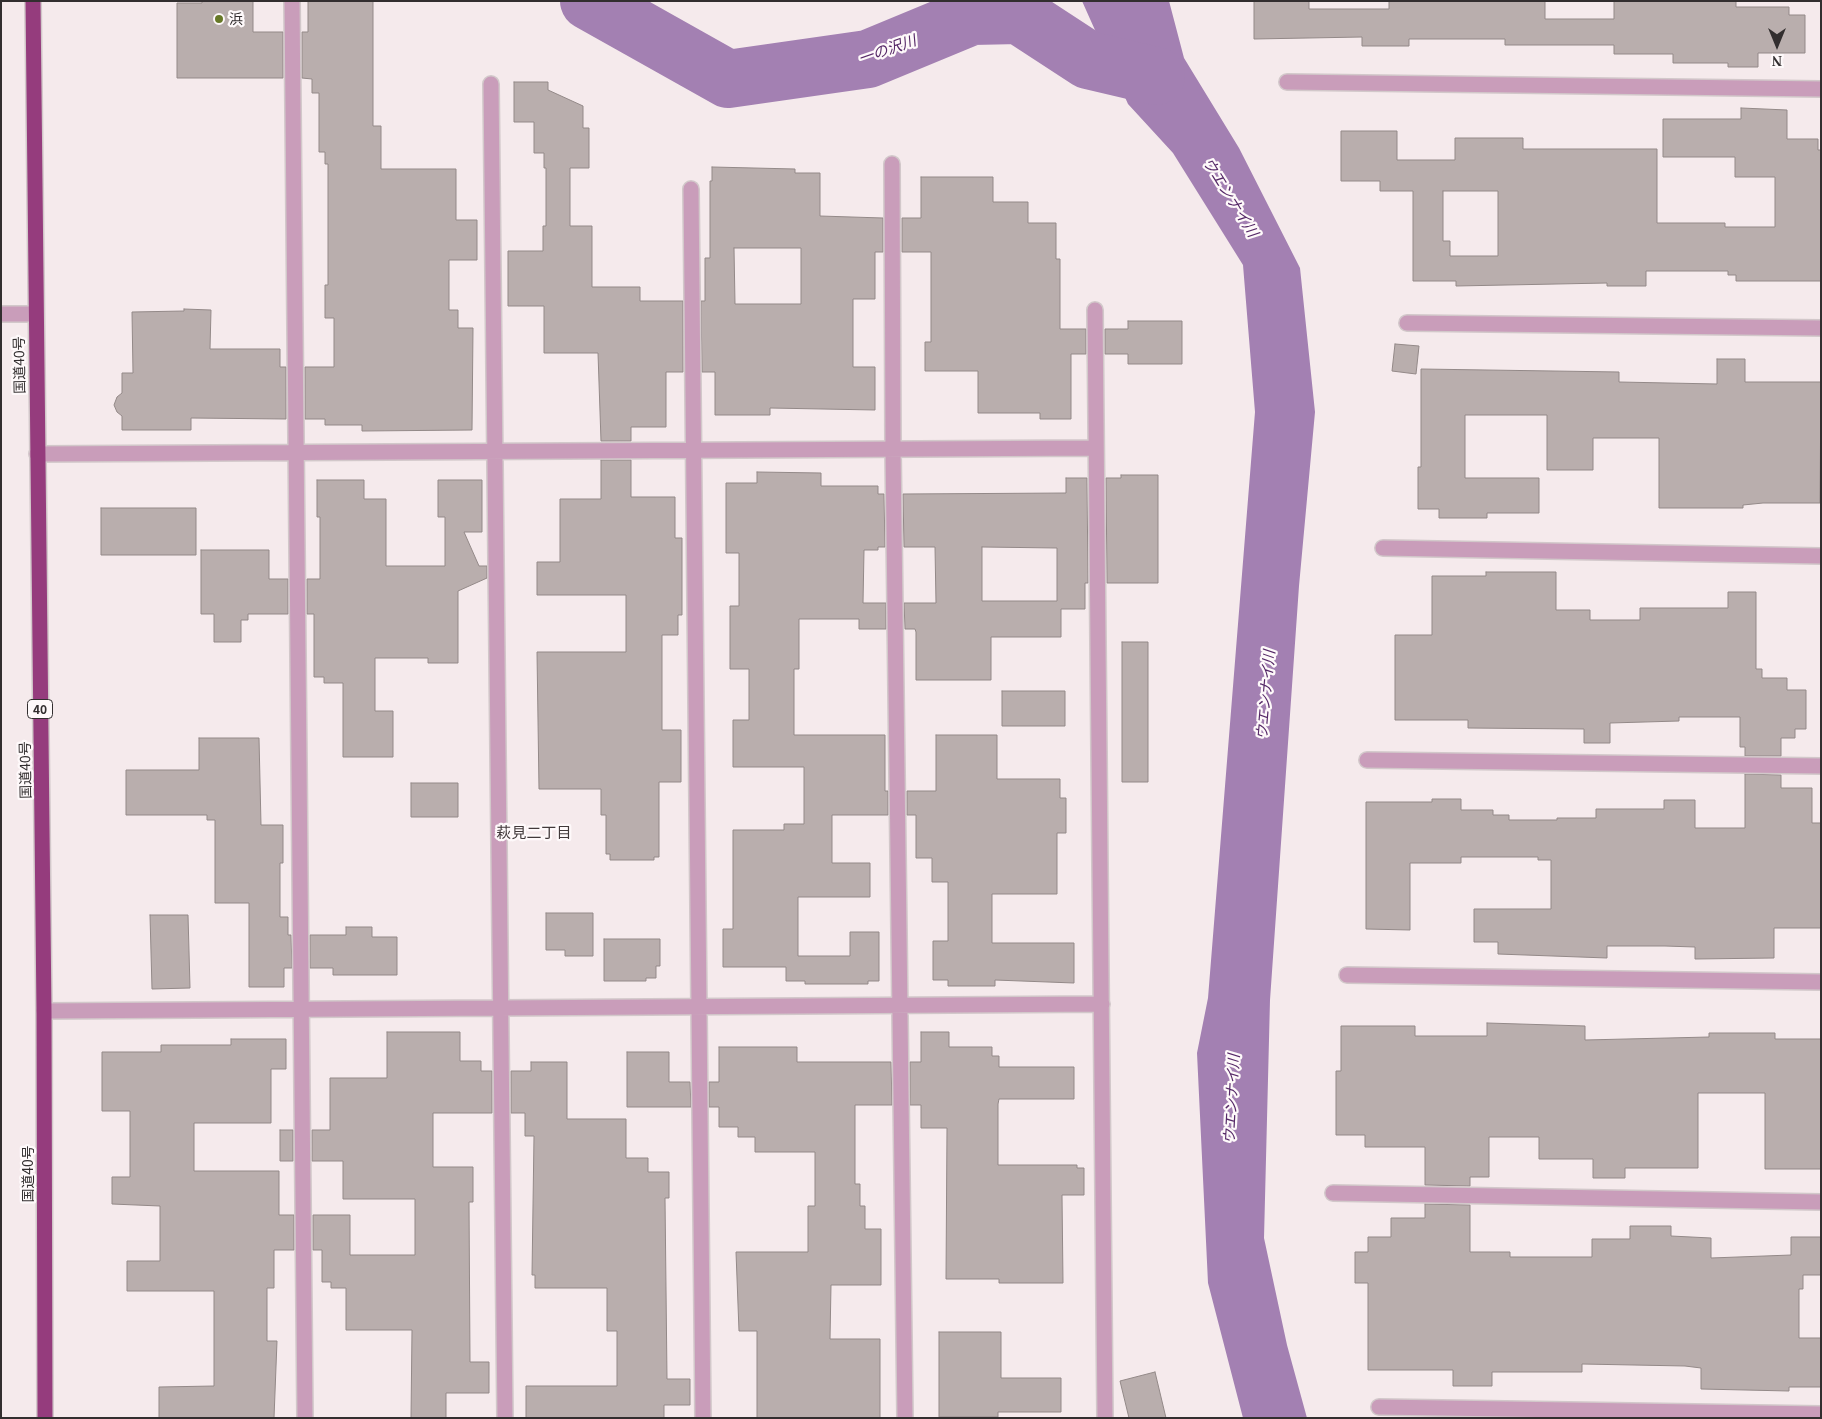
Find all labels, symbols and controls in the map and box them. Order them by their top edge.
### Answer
place label: 浜 [229,11,243,27]
marker: 浜 [213,13,225,25]
north arrow [1752,20,1802,70]
water label: 一の沢川 [856,31,918,67]
text: N [1772,53,1782,68]
water label: ウエンナイ川 [1200,154,1262,240]
street label: 国道40号 [10,336,28,394]
water label: ウエンナイ川 [1252,649,1278,741]
road number: 40 [28,700,52,719]
street label: 国道40号 [16,741,34,799]
district label: 萩見二丁目 [497,823,571,841]
water label: ウエンナイ川 [1220,1054,1242,1144]
street label: 国道40号 [20,1145,36,1203]

